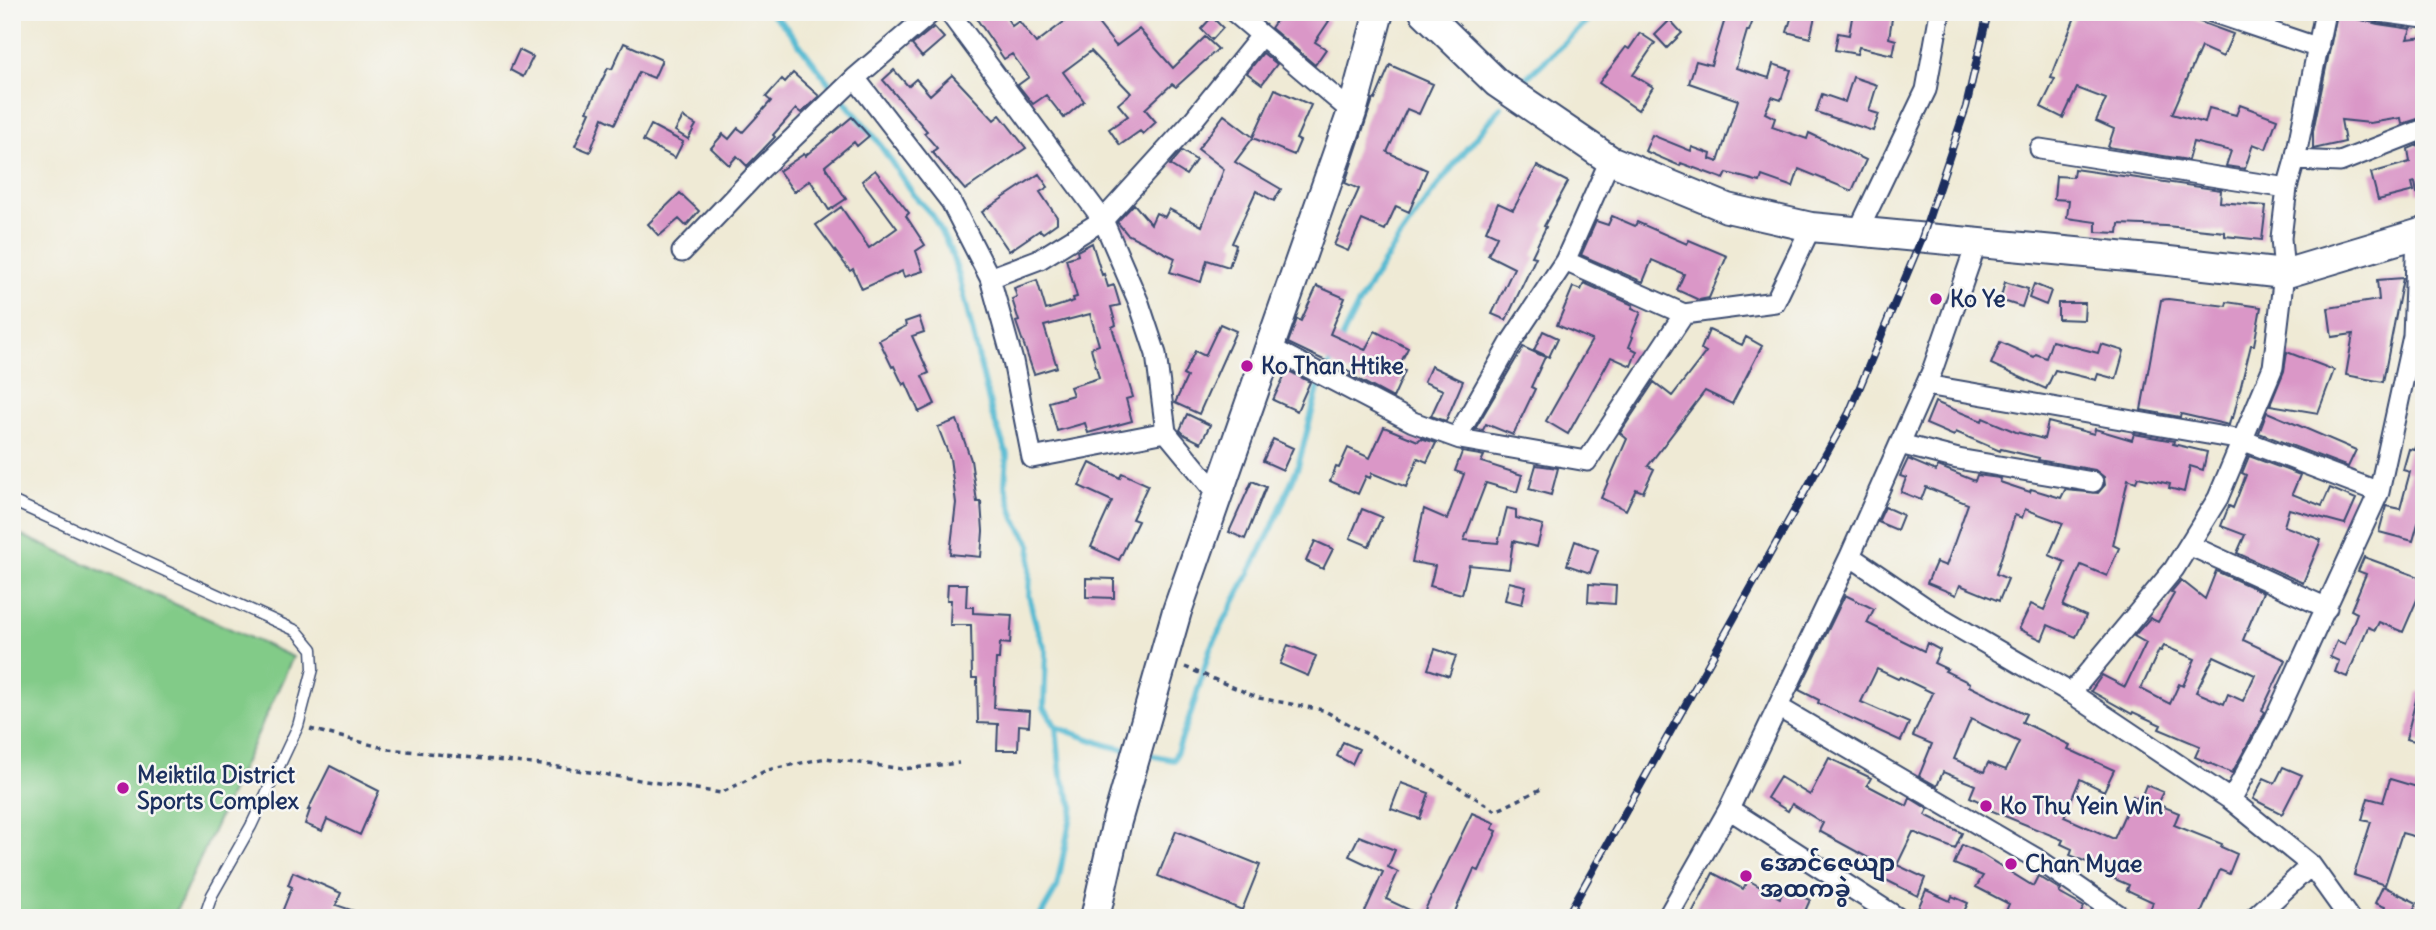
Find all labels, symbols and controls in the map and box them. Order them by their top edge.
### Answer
place label: Ko Ye [1950,284,2006,313]
marker: Ko Ye [1928,291,1944,307]
place label: Ko Than Htike [1261,351,1404,380]
marker: Ko Than Htike [1239,358,1255,374]
place label: Meiktila District Sports Complex [137,760,300,815]
marker: Meiktila District Sports Complex [115,780,131,796]
place label: Ko Thu Yein Win [2000,791,2163,820]
marker: Ko Thu Yein Win [1978,798,1994,814]
place label: အောင်ဇေယျာ အထကခွဲ [1760,847,1895,907]
place label: Chan Myae [2025,849,2142,878]
marker: Chan Myae [2003,856,2019,872]
marker: အောင်ဇေယျာ အထကခွဲ [1738,868,1754,884]

